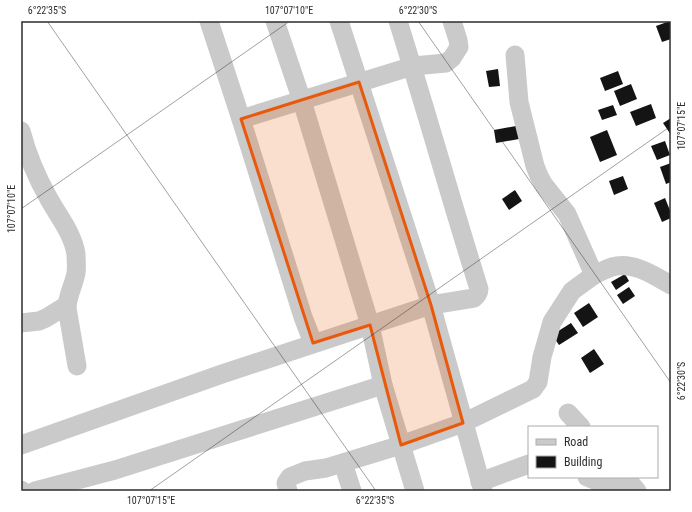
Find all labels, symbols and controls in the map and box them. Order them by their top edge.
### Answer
text: 6°22'35"S [28,5,66,16]
text: 107°07'10"E [265,5,313,16]
text: 6°22'30"S [399,5,437,16]
text: 107°07'15"E [676,102,687,150]
text: 107°07'10"E [6,185,17,233]
text: 6°22'30"S [676,362,687,400]
legend [528,426,658,478]
text: Road [564,435,588,449]
text: Building [564,455,602,469]
text: 107°07'15"E [127,495,175,506]
text: 6°22'35"S [356,495,394,506]

